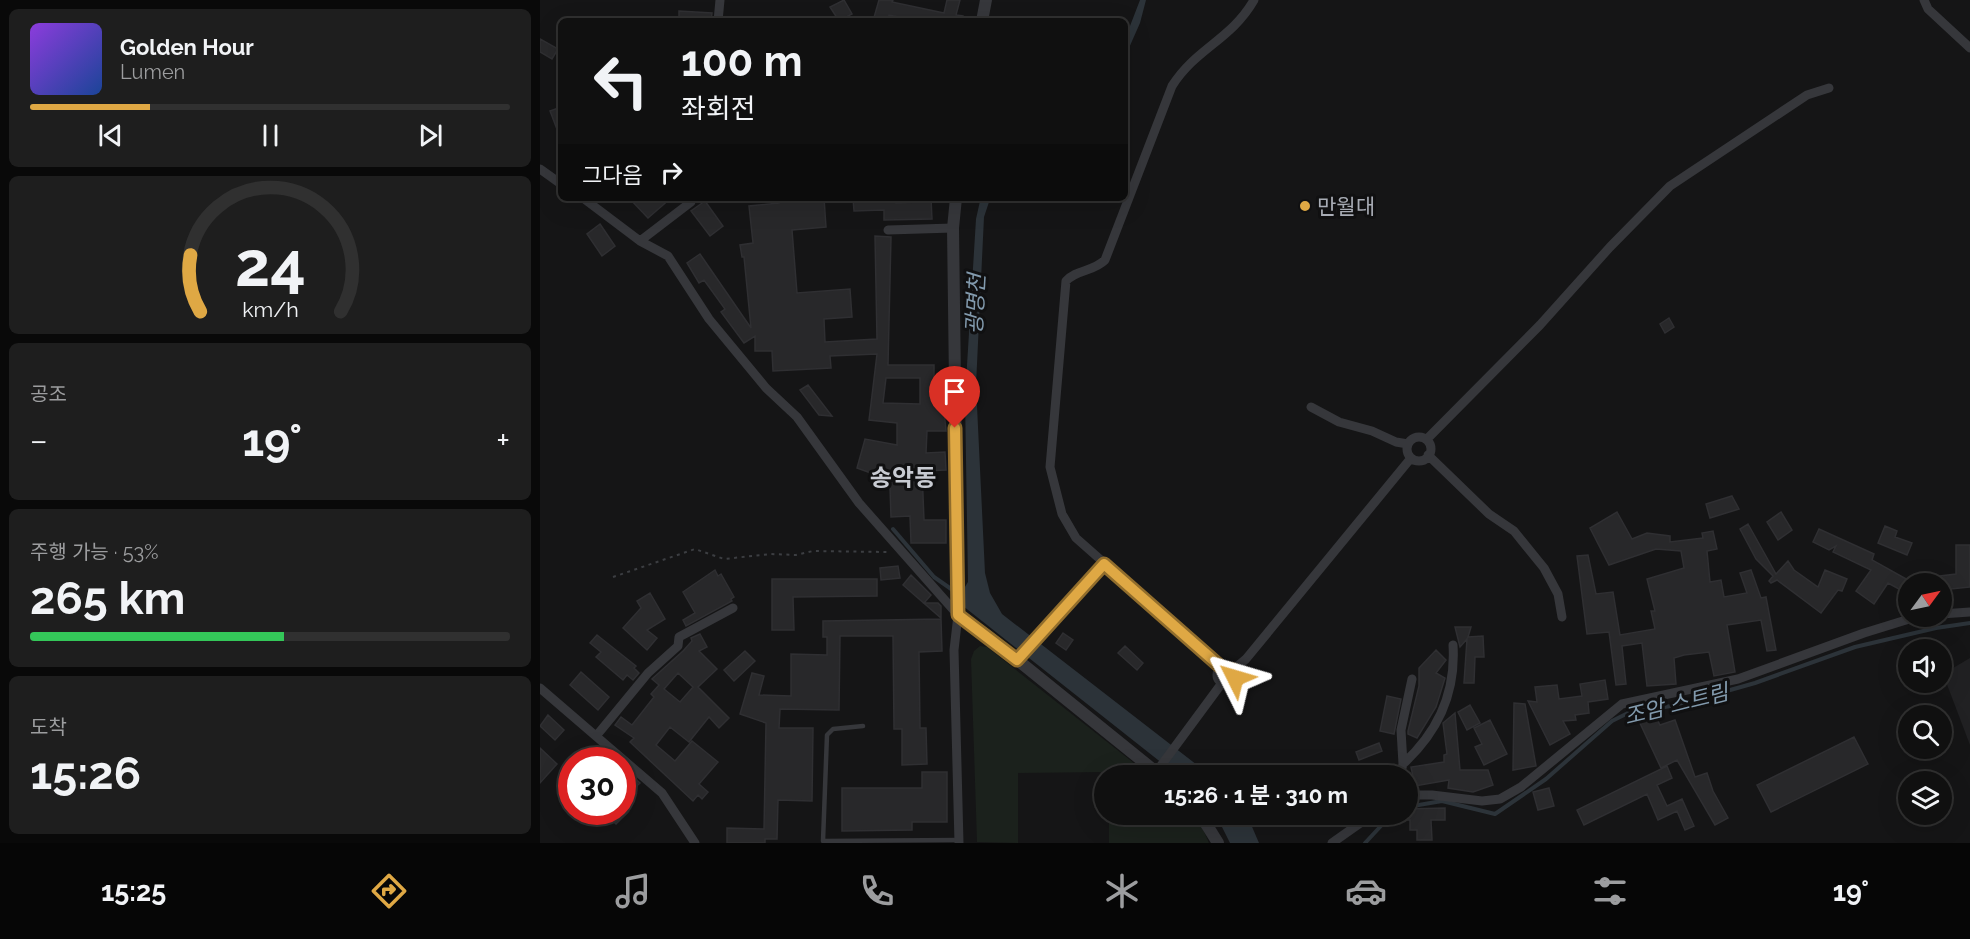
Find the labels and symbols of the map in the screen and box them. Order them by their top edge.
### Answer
place label: 만월대 [1317,194,1375,219]
marker: 만월대 [1298,199,1312,213]
water label: 광명천 [960,270,990,335]
pin [929,366,980,428]
district label: 송악동 [870,463,936,492]
north arrow [1898,573,1952,627]
position arrow [1203,646,1267,710]
water label: 조암 스트림 [1621,678,1733,730]
speed limit sign: 30 [558,747,636,825]

